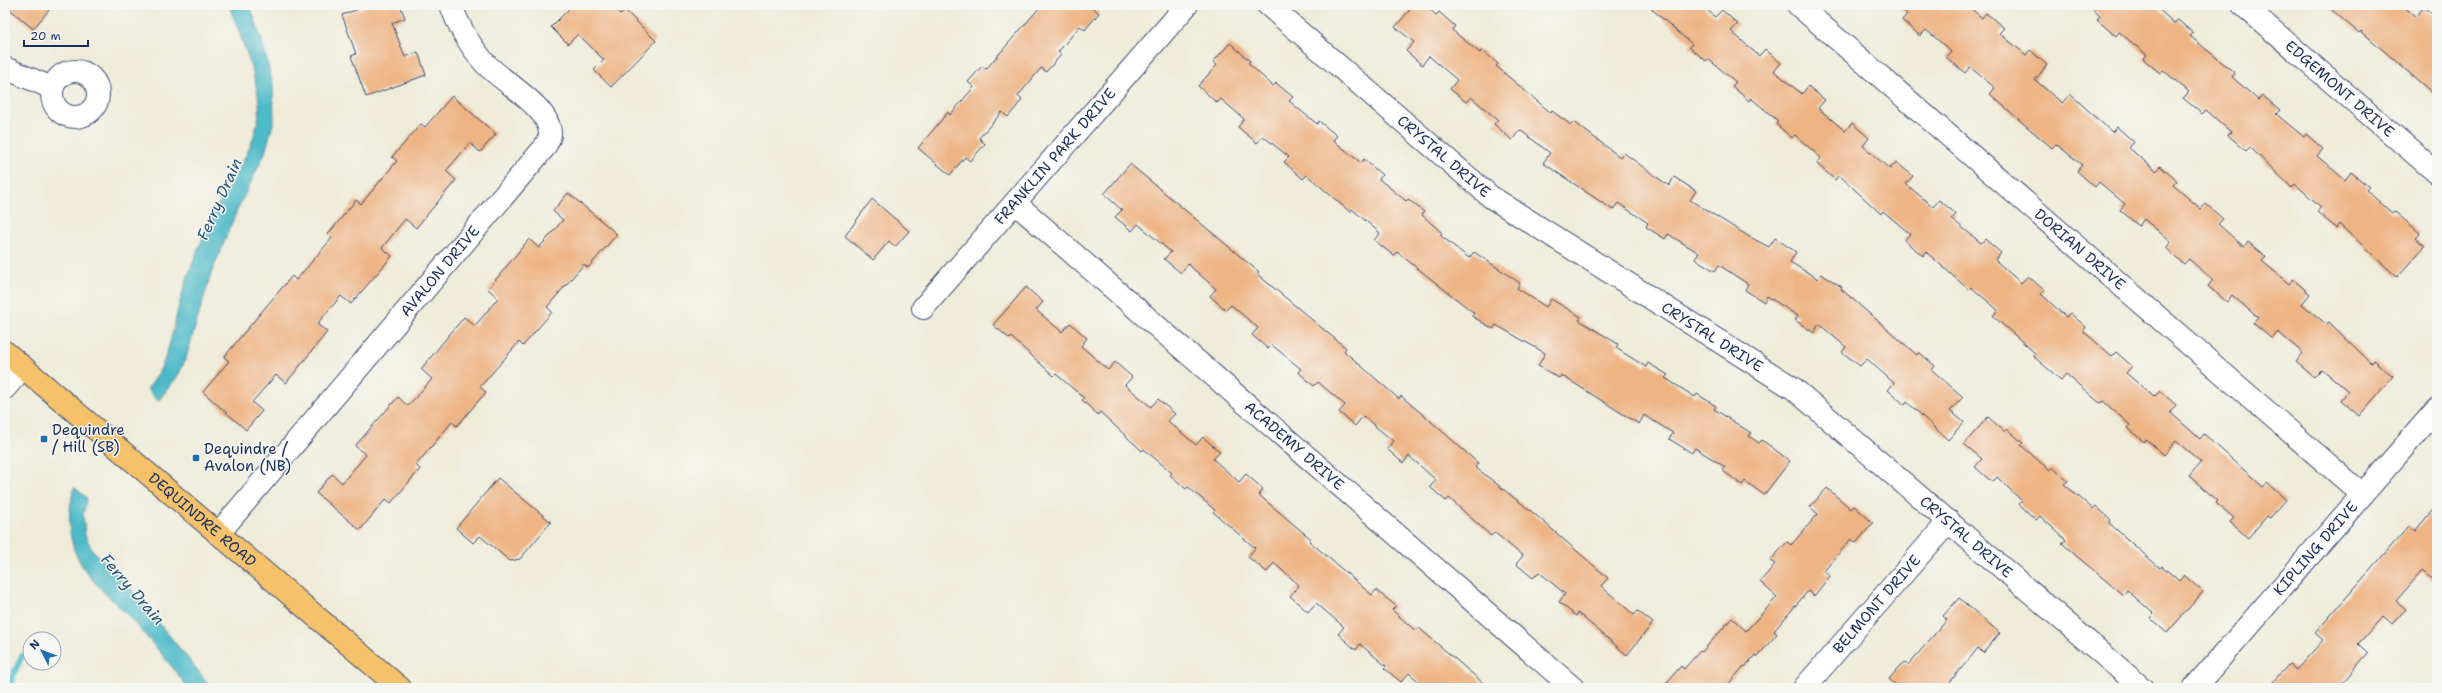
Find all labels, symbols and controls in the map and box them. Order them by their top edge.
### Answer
scale bar [24,22,88,48]
text: 20 m [30,28,61,44]
street label: EDGEMONT DRIVE [2281,36,2399,142]
street label: FRANKLIN PARK DRIVE [990,84,1120,229]
street label: CRYSTAL DRIVE [1393,111,1495,202]
water label: Ferry Drain [192,155,247,244]
street label: DORIAN DRIVE [2030,204,2130,294]
street label: AVALON DRIVE [396,221,484,321]
street label: CRYSTAL DRIVE [1658,297,1767,377]
street label: ACADEMY DRIVE [1240,397,1348,495]
place label: Dequindre / Hill (SB) [52,420,125,457]
marker: Dequindre / Hill (SB) [39,434,49,444]
place label: Dequindre / Avalon (NB) [204,439,291,476]
marker: Dequindre / Avalon (NB) [191,453,201,463]
street label: DEQUINDRE ROAD [144,468,261,572]
street label: CRYSTAL DRIVE [1915,491,2017,583]
street label: KIPLING DRIVE [2269,497,2362,600]
water label: Ferry Drain [96,549,169,629]
street label: BELMONT DRIVE [1828,551,1925,658]
north arrow [22,631,62,671]
text: N [26,636,44,653]

